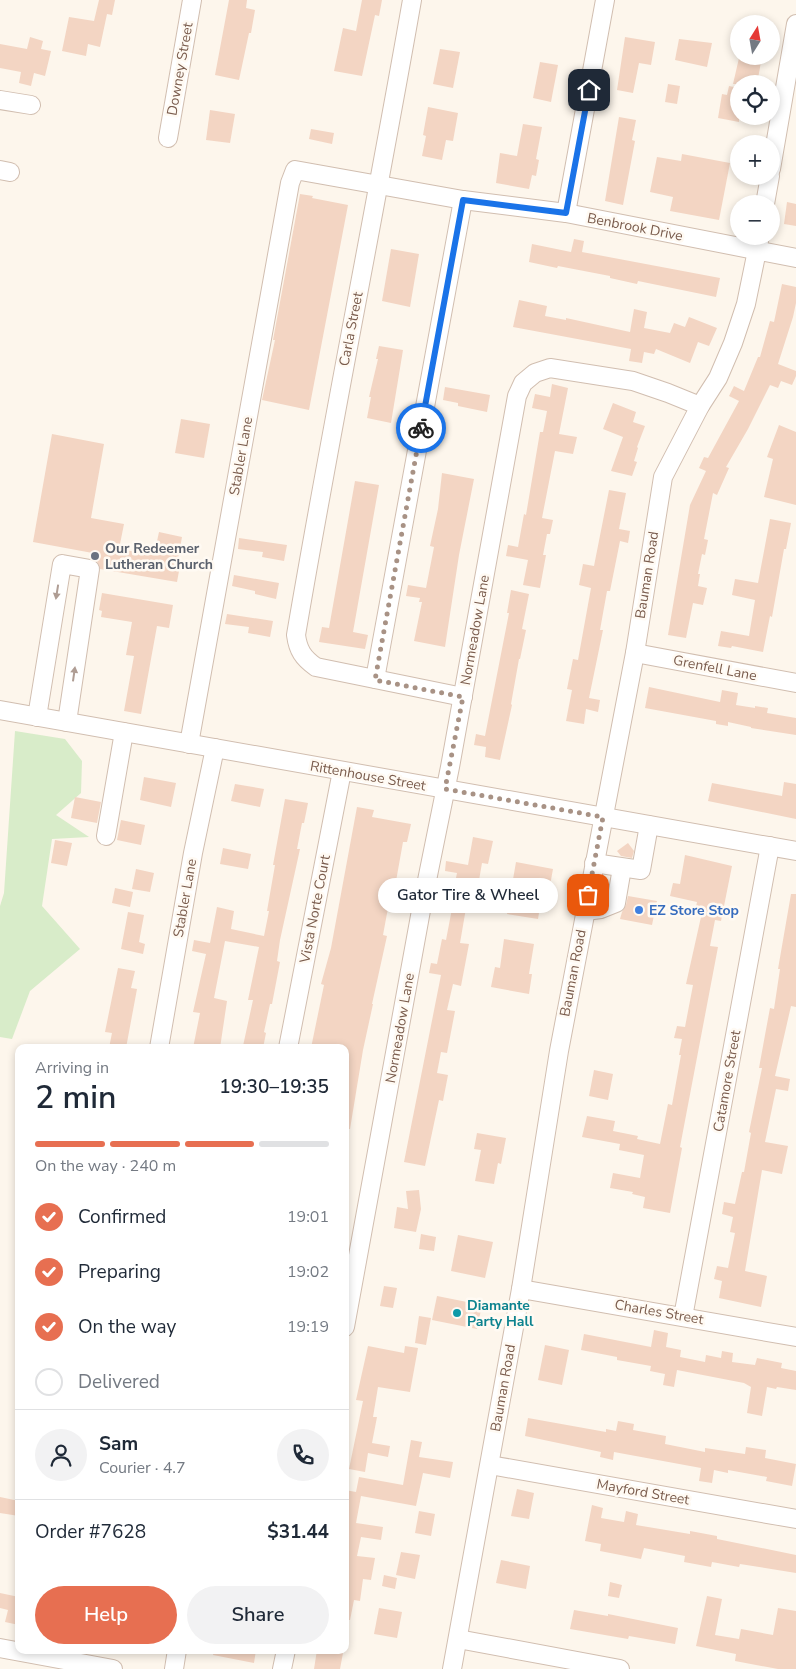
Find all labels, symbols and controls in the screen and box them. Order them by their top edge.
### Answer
north arrow [730,15,780,65]
map controls [730,15,780,245]
street label: Downey Street [162,21,198,117]
pin [568,69,610,111]
button: locate [730,75,780,125]
icon: home [575,76,603,104]
button: + [730,135,780,185]
button: − [730,195,780,245]
street label: Benbrook Drive [585,208,685,246]
street label: Carla Street [335,290,367,368]
courier [396,403,446,453]
icon: bike [407,414,435,442]
street label: Stabler Lane [225,415,257,497]
street label: Bauman Road [631,530,663,620]
place label: Our Redeemer Lutheran Church [105,539,213,574]
marker: Our Redeemer Lutheran Church [89,550,101,562]
street label: Normeadow Lane [456,573,494,687]
one-way arrow [53,585,61,601]
street label: Grenfell Lane [672,651,758,685]
one-way arrow [71,665,79,681]
street label: Rittenhouse Street [309,756,427,796]
street label: Vista Norte Court [295,853,335,966]
street label: Stabler Lane [169,857,201,939]
pin [567,874,609,916]
callout: Gator Tire & Wheel [378,878,558,912]
icon: bag [574,881,602,909]
text: Gator Tire & Wheel [397,884,539,906]
place label: EZ Store Stop [649,901,739,920]
marker: EZ Store Stop [633,904,645,916]
street label: Bauman Road [555,928,591,1018]
street label: Normeadow Lane [381,971,419,1085]
street label: Catamore Street [709,1029,745,1133]
text: Arriving in [35,1057,109,1079]
text: 19:30–19:35 [219,1074,329,1100]
text: 2 min [35,1076,117,1119]
text: On the way · 240 m [35,1155,176,1177]
icon: check [35,1203,63,1231]
text: Confirmed [78,1204,166,1230]
text: 19:01 [287,1206,329,1228]
icon: check [35,1258,63,1286]
text: Preparing [78,1259,161,1285]
text: 19:02 [287,1261,329,1283]
street label: Charles Street [613,1295,705,1329]
place label: Diamante Party Hall [467,1296,534,1331]
marker: Diamante Party Hall [451,1307,463,1319]
icon: check [35,1313,63,1341]
text: On the way [78,1314,176,1340]
text: 19:19 [287,1316,329,1338]
street label: Bauman Road [486,1343,520,1433]
text: Delivered [78,1369,160,1395]
button: person [35,1429,87,1481]
button: phone [277,1429,329,1481]
text: Sam [99,1431,138,1457]
text: Courier · 4.7 [99,1457,185,1479]
street label: Mayford Street [595,1475,691,1510]
text: Order #7628 [35,1519,146,1545]
text: $31.44 [267,1519,329,1545]
button: Help [35,1586,177,1644]
button: Share [187,1586,329,1644]

